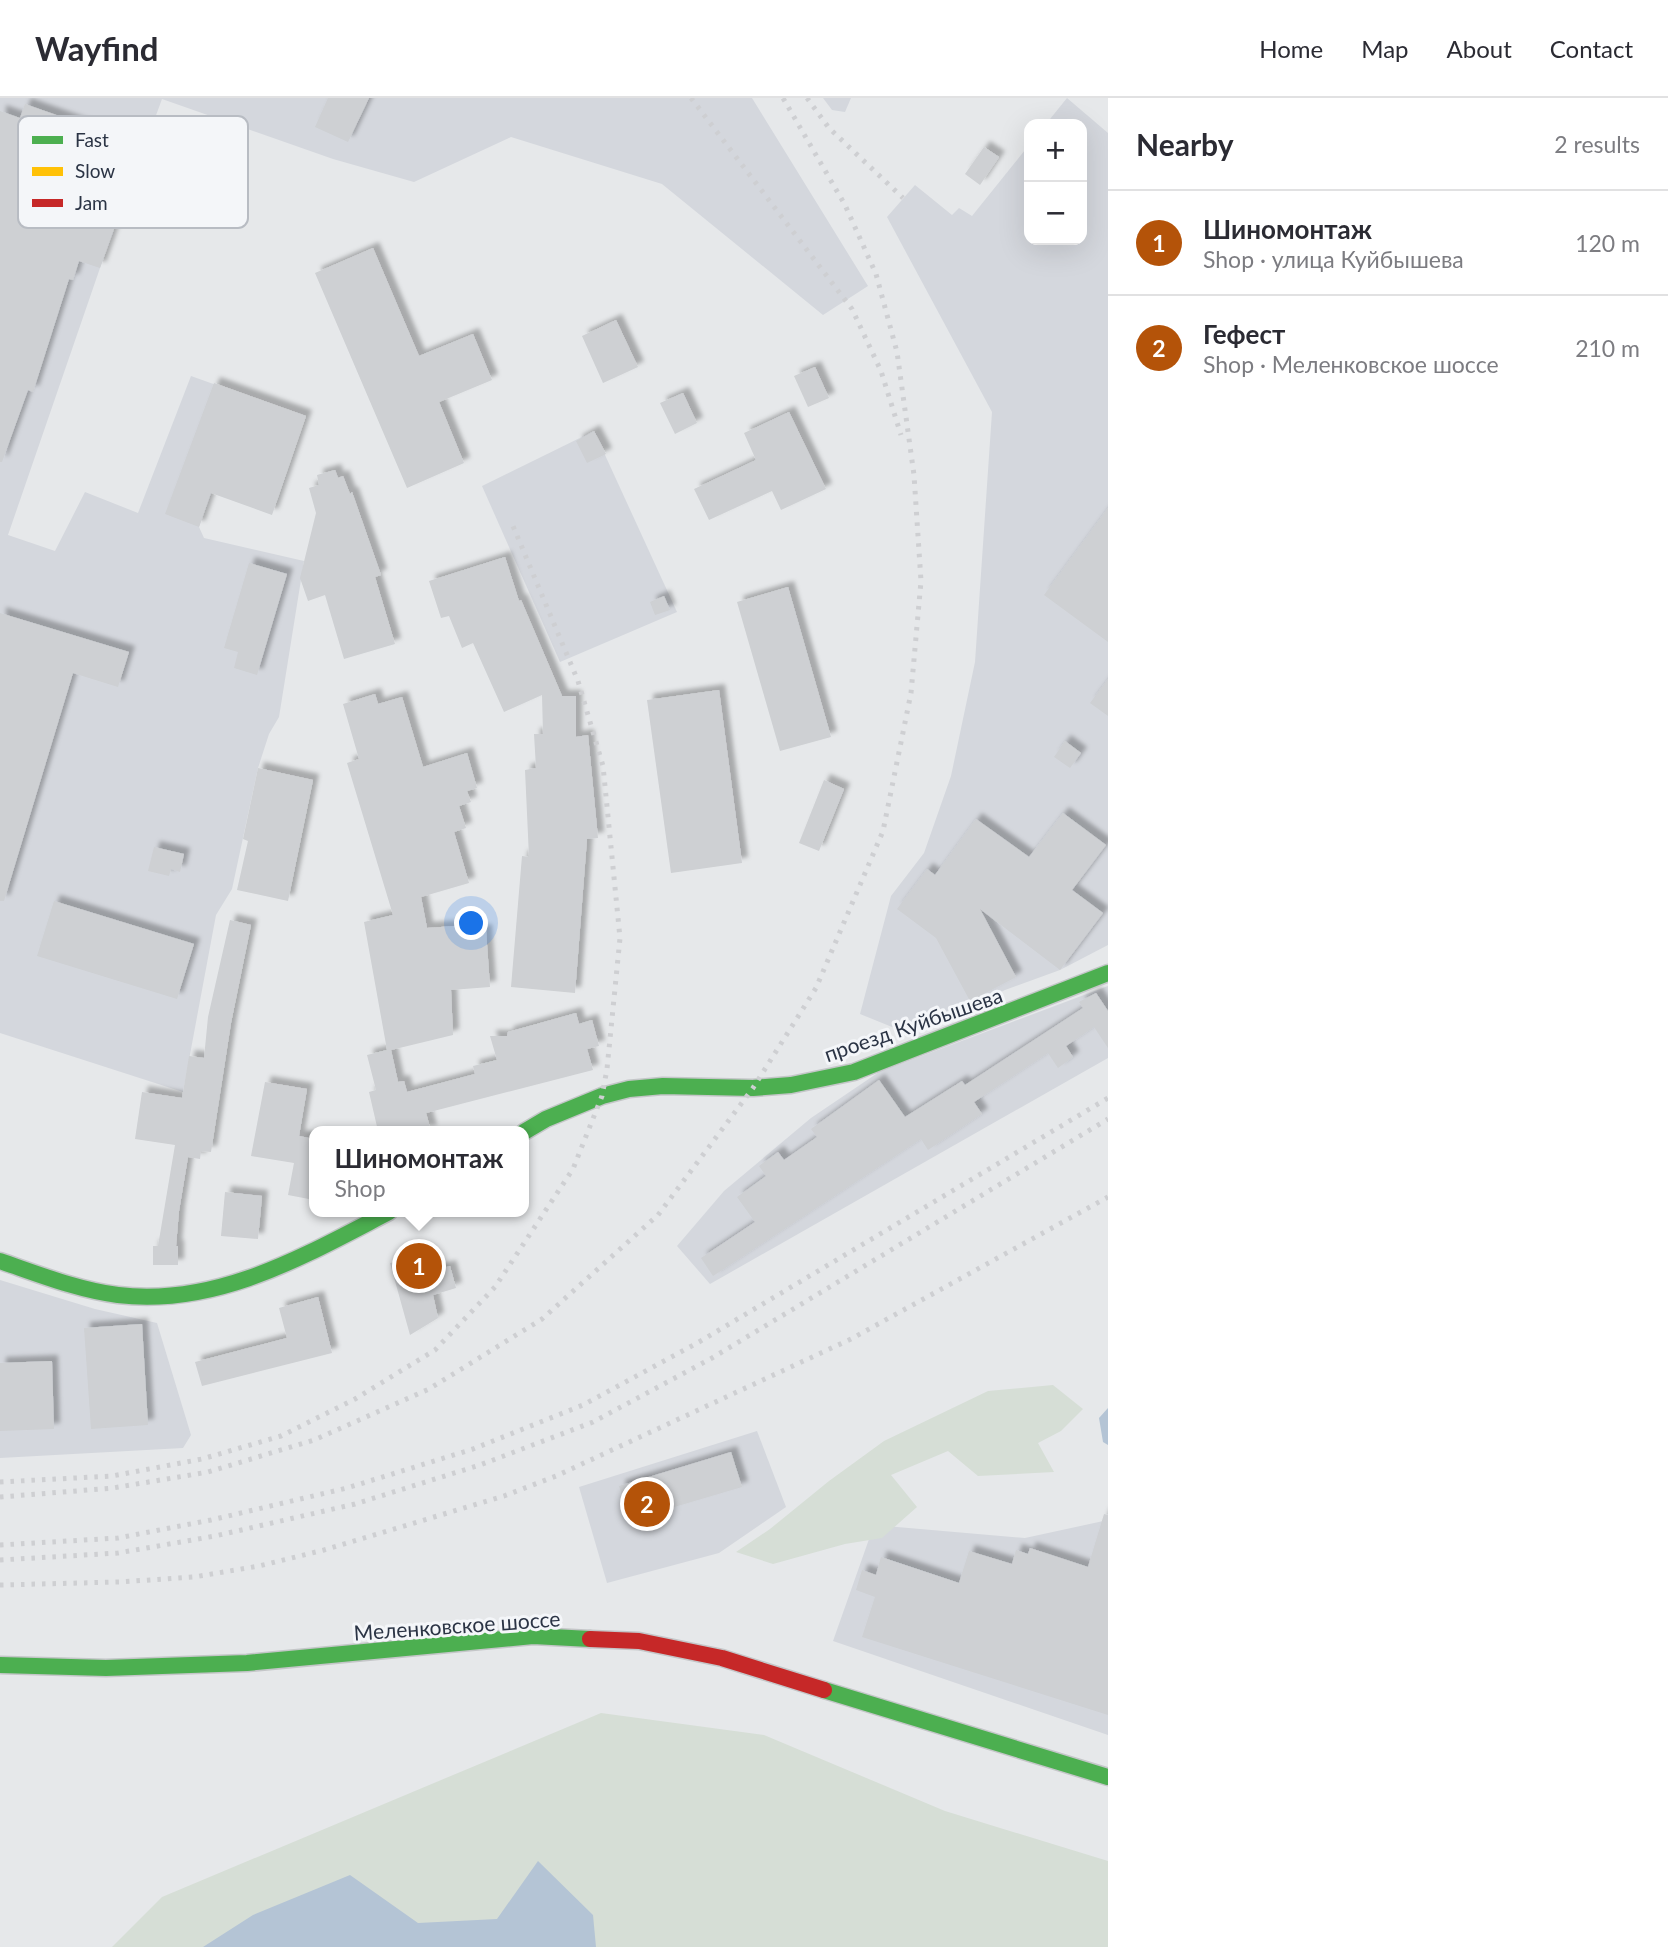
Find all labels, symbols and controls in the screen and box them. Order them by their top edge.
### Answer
text: Wayfind [35,28,159,68]
text: Home [1259,34,1323,63]
text: Map [1361,34,1409,63]
text: About [1447,34,1512,63]
text: Contact [1550,34,1633,63]
legend [18,116,248,228]
map controls [1024,119,1087,245]
button: + [1024,119,1087,182]
text: Nearby [1136,126,1234,162]
text: Fast [75,128,109,151]
text: 2 results [1554,130,1640,158]
text: Slow [75,159,115,182]
button: − [1024,182,1087,245]
text: Jam [75,191,108,214]
text: Шиномонтаж [1203,213,1372,245]
text: 1 [1152,229,1166,257]
text: 120 m [1575,229,1640,257]
text: Shop · улица Куйбышева [1203,245,1464,273]
text: Гефест [1203,318,1285,350]
text: 2 [1152,334,1166,362]
text: 210 m [1575,334,1640,362]
text: Shop · Меленковское шоссе [1203,350,1499,378]
your location [454,906,488,940]
street label: проезд Куйбышева [821,982,1005,1066]
popup [309,1126,529,1217]
text: Шиномонтаж [334,1142,504,1174]
text: Shop [334,1174,386,1202]
pin: 1 [396,1240,442,1292]
pin: 2 [624,1478,670,1530]
street label: Меленковское шоссе [353,1605,561,1645]

